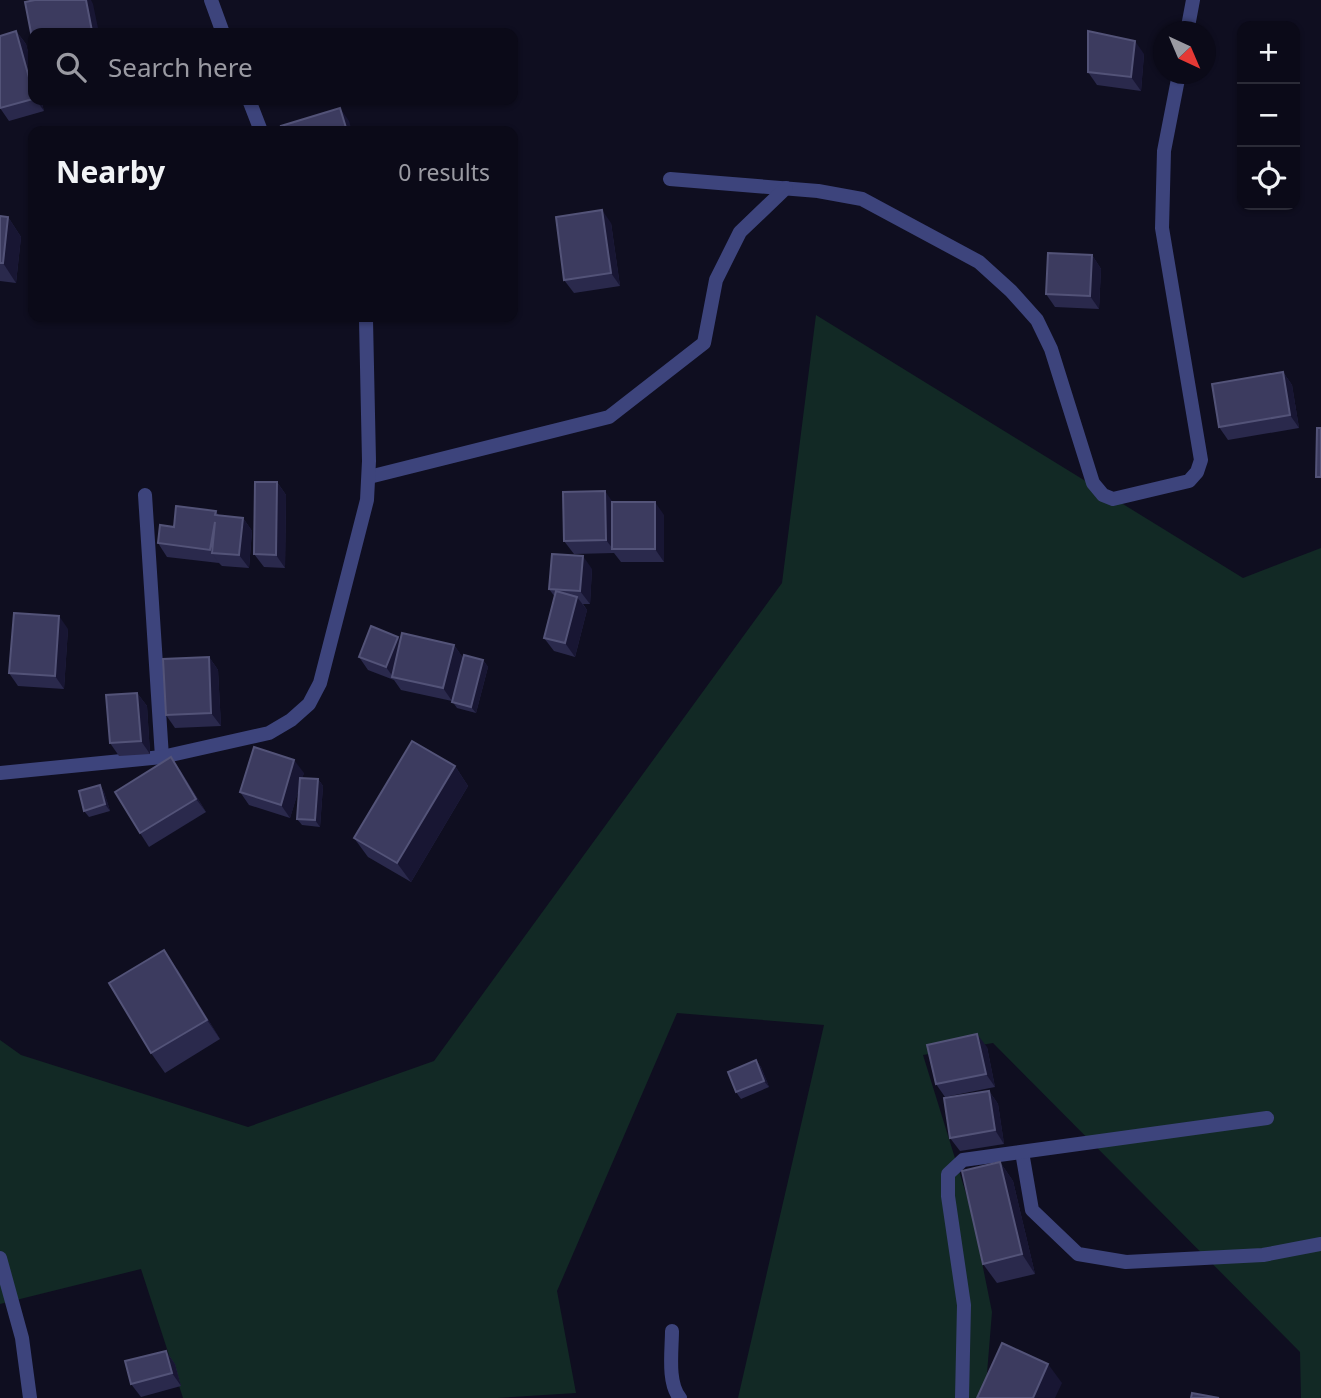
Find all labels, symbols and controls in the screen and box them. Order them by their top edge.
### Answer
north arrow [1153,21,1216,84]
map controls [1237,21,1300,210]
button: + [1237,21,1300,84]
search box [28,28,518,105]
icon: search [52,48,90,86]
text: Search here [108,49,253,85]
button: − [1237,84,1300,147]
button: locate [1237,147,1300,210]
text: Nearby [56,151,165,192]
text: 0 results [398,156,490,188]

